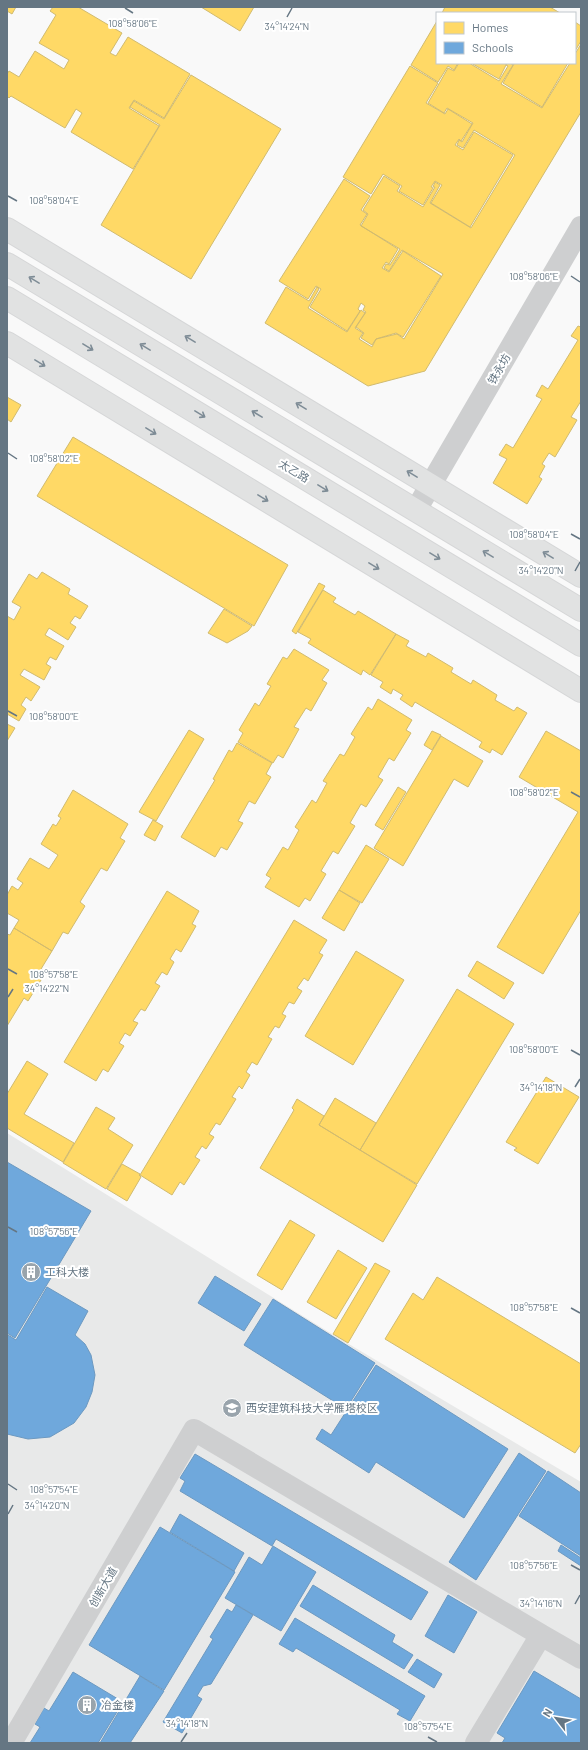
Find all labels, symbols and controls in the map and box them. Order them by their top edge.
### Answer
legend [436,12,576,64]
text: 108°58'06"E [108,17,158,29]
text: 34°14'24"N [265,20,309,32]
text: Homes [472,20,509,34]
text: Schools [472,40,513,54]
text: 108°58'04"E [29,194,79,206]
text: 108°58'06"E [509,270,559,282]
one-way arrow [28,276,40,284]
one-way arrow [184,335,196,343]
one-way arrow [139,343,151,351]
one-way arrow [82,344,94,352]
street label: 铁永坊 [485,351,512,386]
one-way arrow [34,360,46,368]
one-way arrow [295,402,307,410]
one-way arrow [251,410,263,418]
one-way arrow [194,411,206,419]
one-way arrow [145,427,157,435]
text: 108°58'02"E [29,452,79,464]
street label: 太乙路 [277,457,312,485]
one-way arrow [406,469,418,477]
one-way arrow [317,485,329,493]
one-way arrow [257,494,268,502]
text: 108°58'04"E [509,528,559,540]
one-way arrow [482,549,494,557]
one-way arrow [429,551,440,560]
one-way arrow [542,551,554,559]
one-way arrow [368,562,380,570]
text: 34°14'20"N [518,564,564,576]
text: 108°58'00"E [29,710,79,722]
text: 108°58'02"E [509,786,559,798]
text: 108°57'58"E [30,968,78,980]
text: 34°14'22"N [25,982,69,994]
text: 108°58'00"E [509,1043,559,1055]
text: 34°14'18"N [520,1081,562,1093]
text: 108°57'56"E [30,1225,78,1237]
building icon: 工科大楼 [20,1261,42,1283]
place label: 工科大楼 [45,1265,89,1278]
text: 108°57'58"E [510,1301,558,1313]
school or university icon: 西安建筑科技大学雁塔校区 [221,1397,243,1419]
place label: 西安建筑科技大学雁塔校区 [246,1401,378,1414]
text: 108°57'54"E [30,1483,78,1495]
text: 34°14'20"N [24,1499,70,1511]
text: 108°57'56"E [510,1559,558,1571]
street label: 创新大道 [86,1564,119,1609]
text: 34°14'16"N [520,1597,562,1609]
building icon: 冶金楼 [76,1694,98,1716]
place label: 冶金楼 [101,1698,134,1711]
north arrow [536,1698,576,1738]
text: N [540,1706,554,1719]
text: 34°14'18"N [166,1717,208,1729]
text: 108°57'54"E [404,1720,452,1732]

